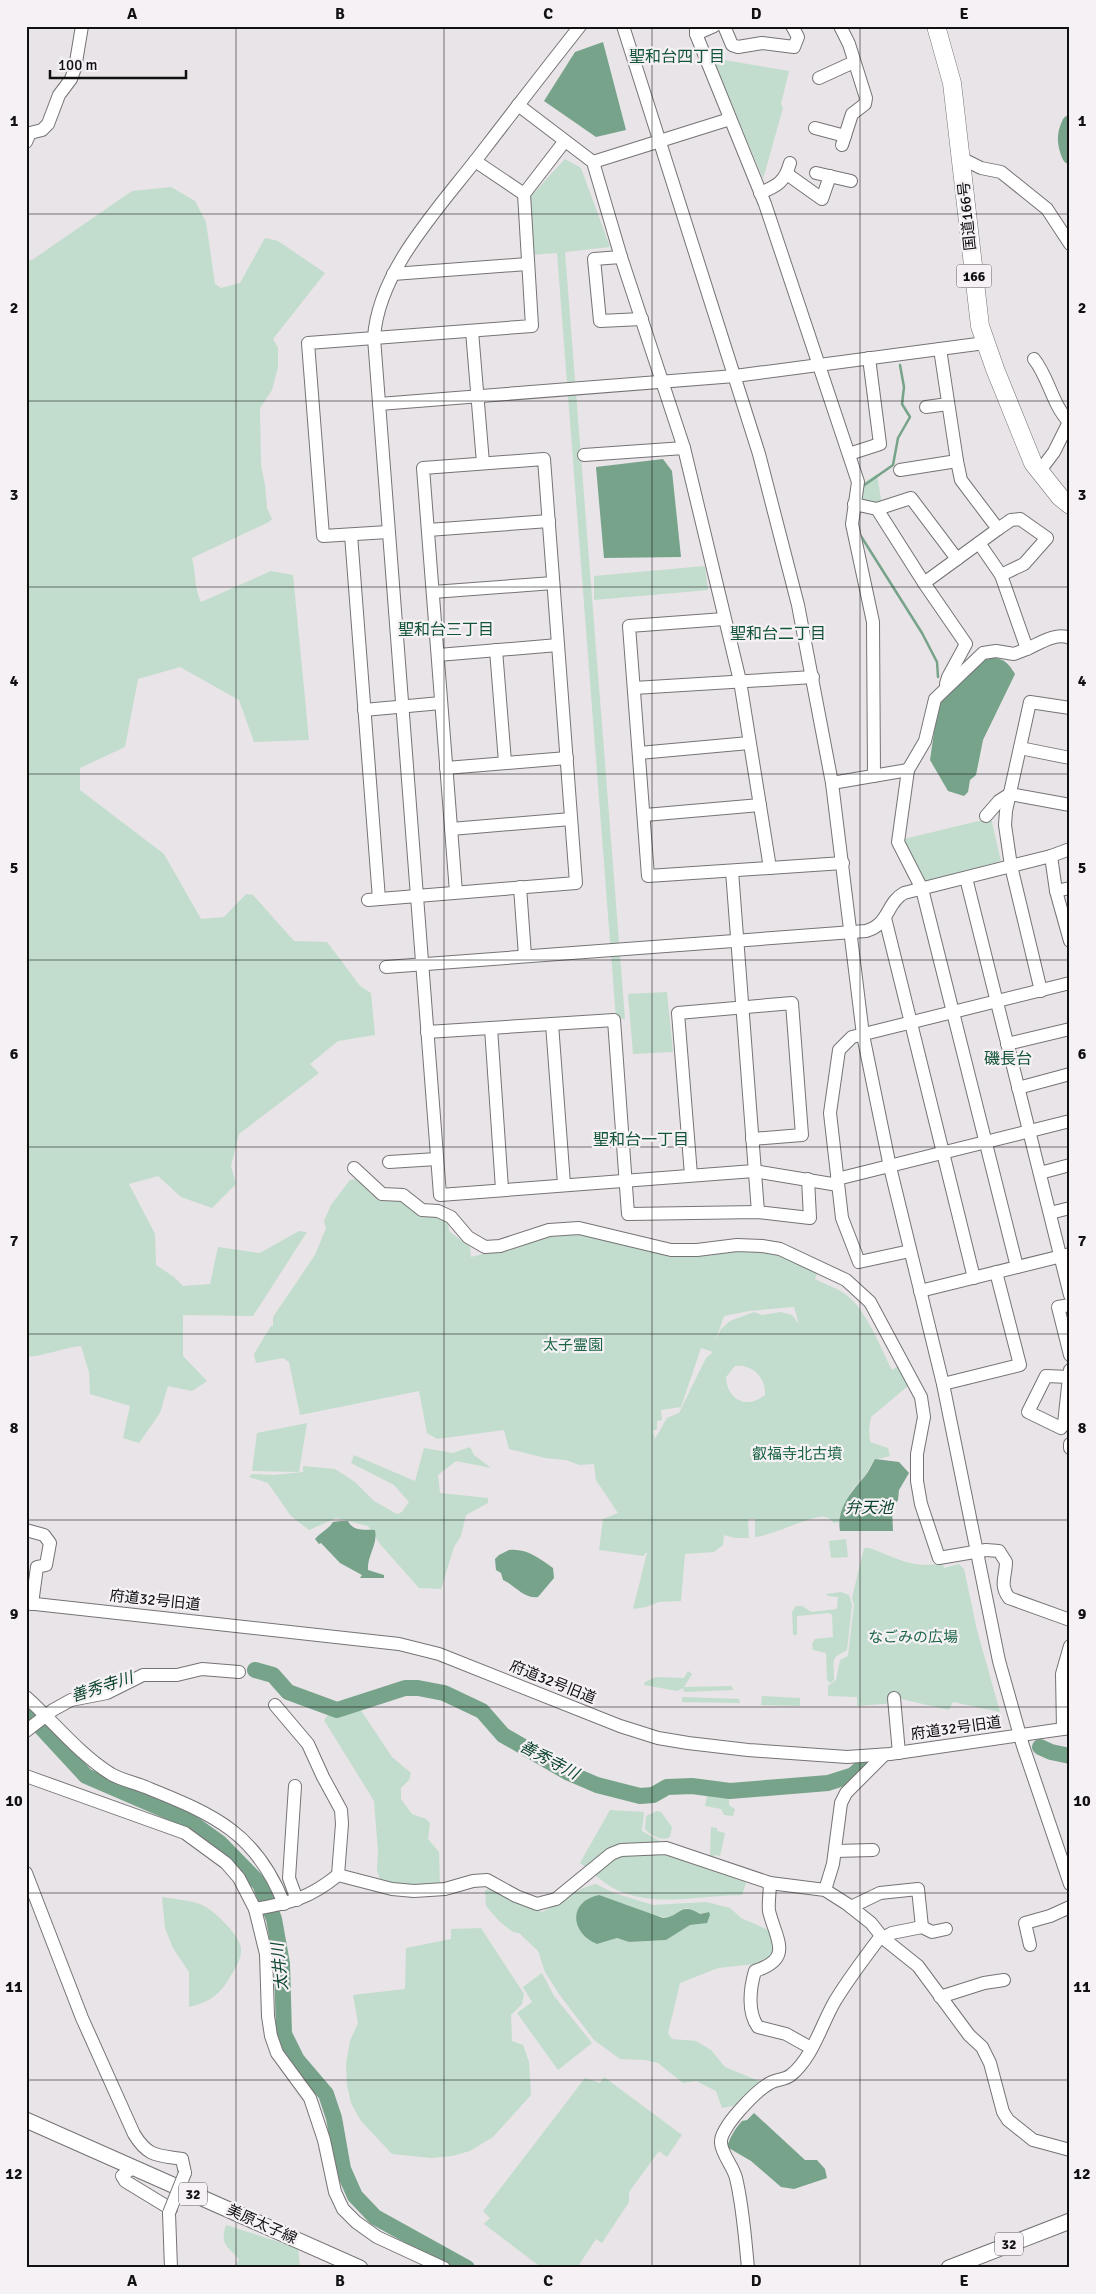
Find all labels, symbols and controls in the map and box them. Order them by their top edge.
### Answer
text: A [127,4,138,24]
text: B [335,4,345,24]
text: C [543,4,553,24]
text: D [751,4,762,24]
text: E [959,4,969,24]
district label: 聖和台四丁目 [629,47,725,67]
scale bar [50,48,186,80]
text: 100 m [58,56,98,74]
text: 1 [10,111,19,131]
text: 1 [1078,111,1087,131]
street label: 国道166号 [954,181,980,251]
road number: 166 [956,264,992,288]
text: 2 [10,298,18,318]
text: 2 [1078,298,1086,318]
text: 3 [10,485,18,505]
text: 3 [1078,485,1086,505]
district label: 聖和台三丁目 [398,620,494,640]
district label: 聖和台二丁目 [730,624,826,644]
text: 4 [10,671,19,691]
text: 4 [1078,671,1087,691]
text: 5 [10,858,18,878]
text: 5 [1078,858,1086,878]
text: 6 [10,1044,19,1064]
text: 6 [1078,1044,1087,1064]
district label: 磯長台 [984,1049,1032,1069]
district label: 聖和台一丁目 [593,1130,689,1150]
text: 7 [10,1231,19,1251]
text: 7 [1078,1231,1087,1251]
park label: 太子霊園 [543,1336,603,1354]
text: 8 [10,1418,19,1438]
text: 8 [1078,1418,1087,1438]
park label: 叡福寺北古墳 [752,1445,842,1463]
water label: 弁天池 [845,1498,895,1518]
street label: 府道32号旧道 [109,1586,201,1614]
text: 9 [10,1604,19,1624]
text: 9 [1078,1604,1087,1624]
park label: なごみの広場 [868,1628,958,1646]
street label: 府道32号旧道 [507,1657,599,1707]
water label: 善秀寺川 [68,1667,137,1706]
street label: 府道32号旧道 [910,1713,1002,1743]
water label: 善秀寺川 [516,1736,584,1785]
text: 10 [5,1791,23,1811]
text: 10 [1073,1791,1091,1811]
water label: 太井川 [267,1940,292,1992]
text: 11 [5,1977,23,1997]
text: 11 [1073,1977,1091,1997]
text: 12 [5,2164,23,2184]
text: 12 [1073,2164,1091,2184]
road number: 32 [179,2182,207,2206]
street label: 美原太子線 [224,2201,300,2247]
road number: 32 [995,2232,1023,2256]
text: A [127,2271,138,2291]
text: B [335,2271,345,2291]
text: C [543,2271,553,2291]
text: D [751,2271,762,2291]
text: E [959,2271,969,2291]

